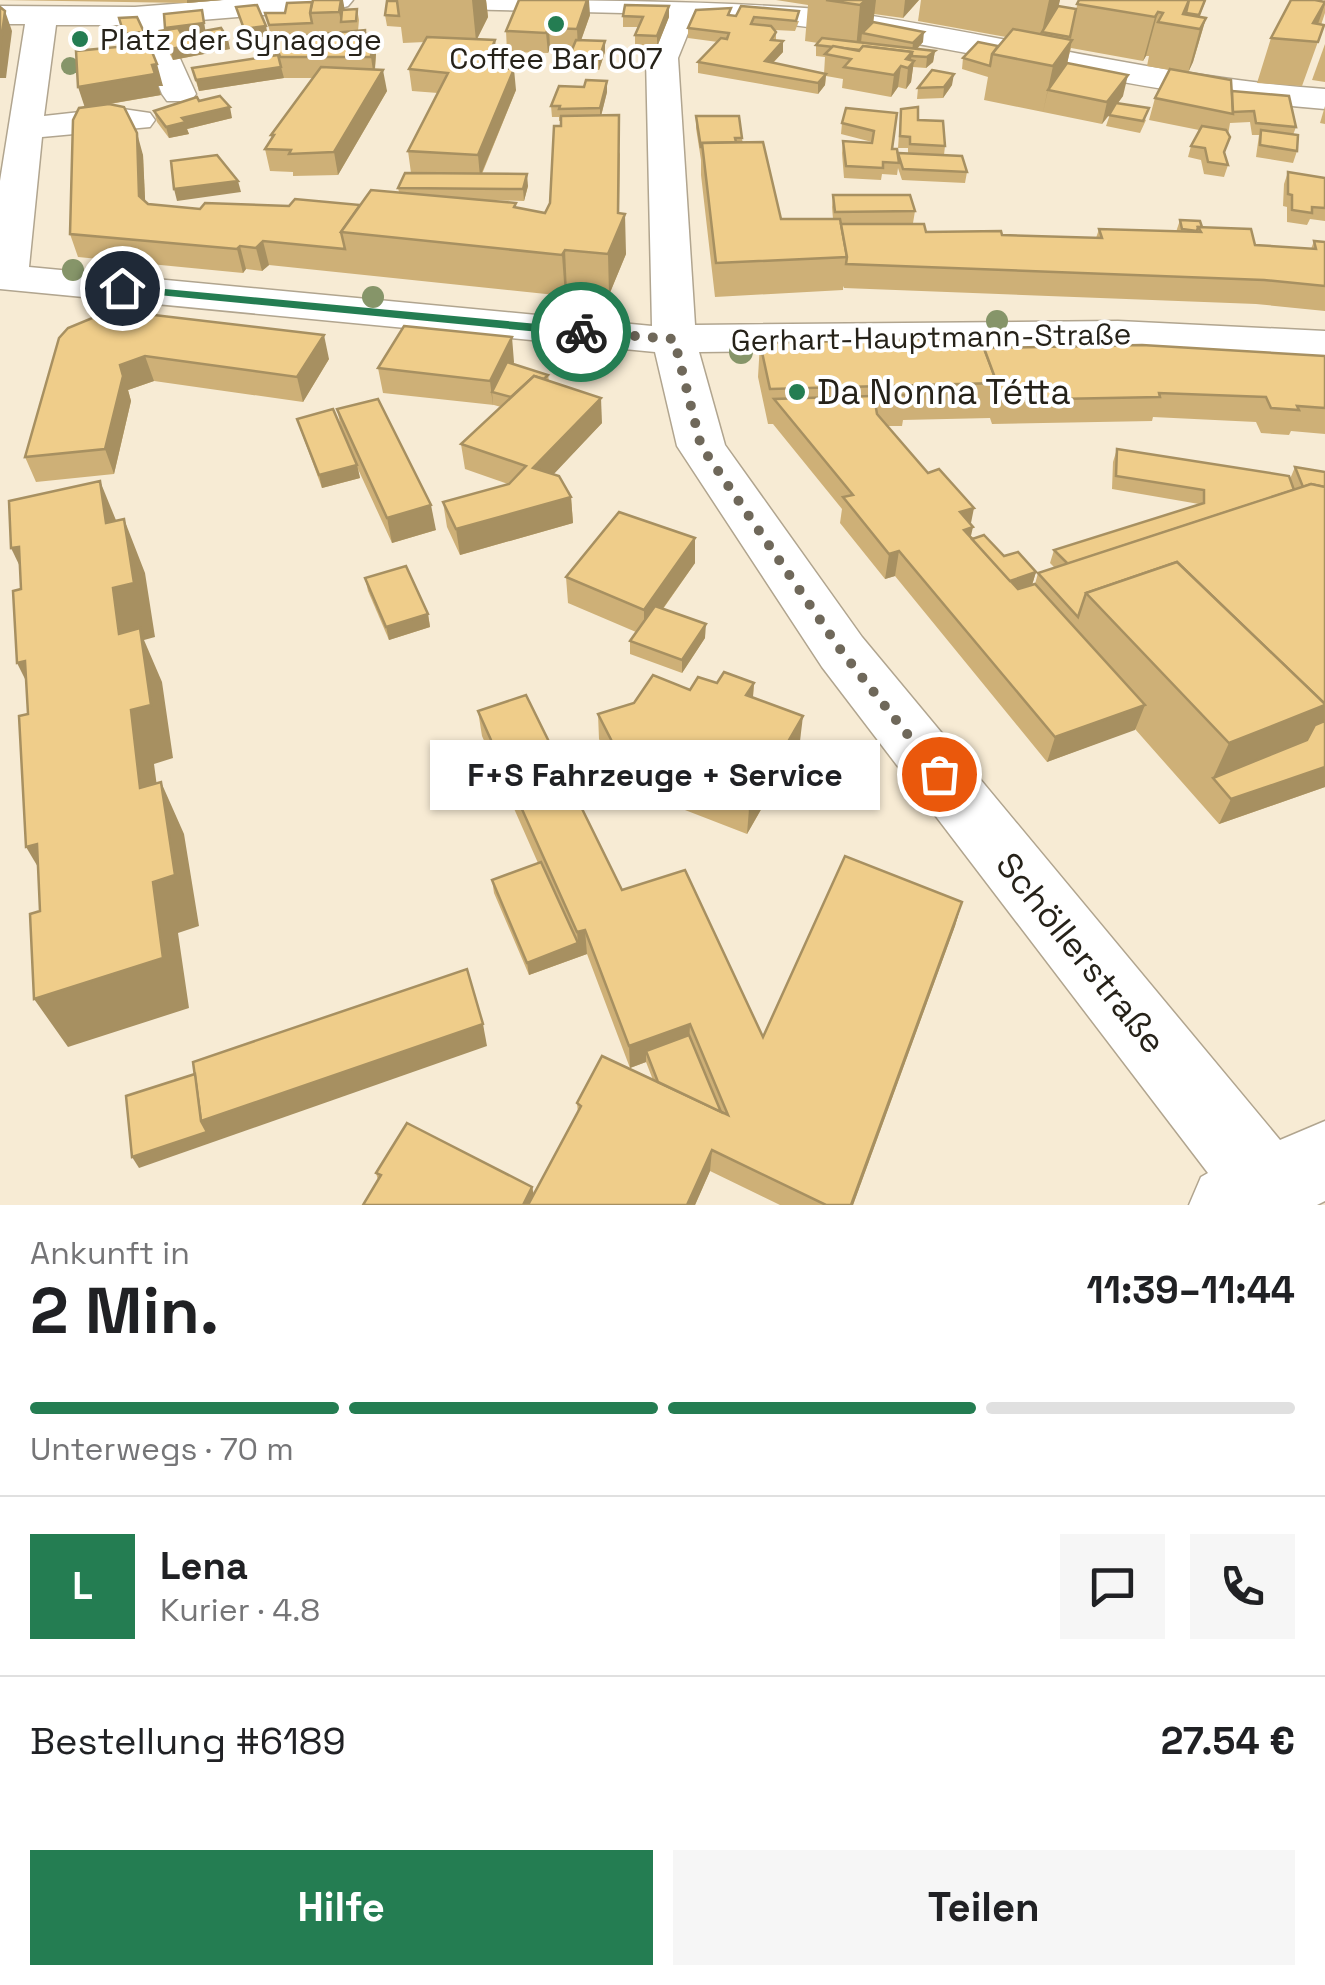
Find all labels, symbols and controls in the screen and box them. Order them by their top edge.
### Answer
marker: Coffee Bar 007 [545,13,567,35]
place label: Platz der Synagoge [100,20,382,59]
marker: Platz der Synagoge [69,28,91,50]
place label: Coffee Bar 007 [449,39,663,78]
pin [80,246,165,331]
icon: home [95,261,150,316]
courier [531,282,631,382]
icon: bike [554,305,609,360]
street label: Gerhart-Hauptmann-Straße [730,314,1132,360]
place label: Da Nonna Tétta [817,370,1071,414]
marker: Da Nonna Tétta [786,381,808,403]
pin [897,732,982,817]
callout: F+S Fahrzeuge + Service [429,739,879,809]
icon: bag [912,747,967,802]
text: F+S Fahrzeuge + Service [467,755,843,795]
street label: Schöllerstraße [987,844,1175,1062]
text: Ankunft in [30,1233,190,1273]
text: 11:39–11:44 [1087,1266,1295,1314]
text: 2 Min. [30,1269,219,1352]
text: Unterwegs · 70 m [30,1429,294,1469]
button: chat [1060,1534,1165,1639]
button: phone [1190,1534,1295,1639]
text: Lena [160,1542,248,1590]
text: L [72,1562,93,1610]
text: Kurier · 4.8 [160,1590,320,1630]
text: Bestellung #6189 [30,1717,346,1765]
text: 27.54 € [1161,1717,1295,1765]
button: Hilfe [30,1850,653,1965]
button: Teilen [673,1850,1295,1965]

